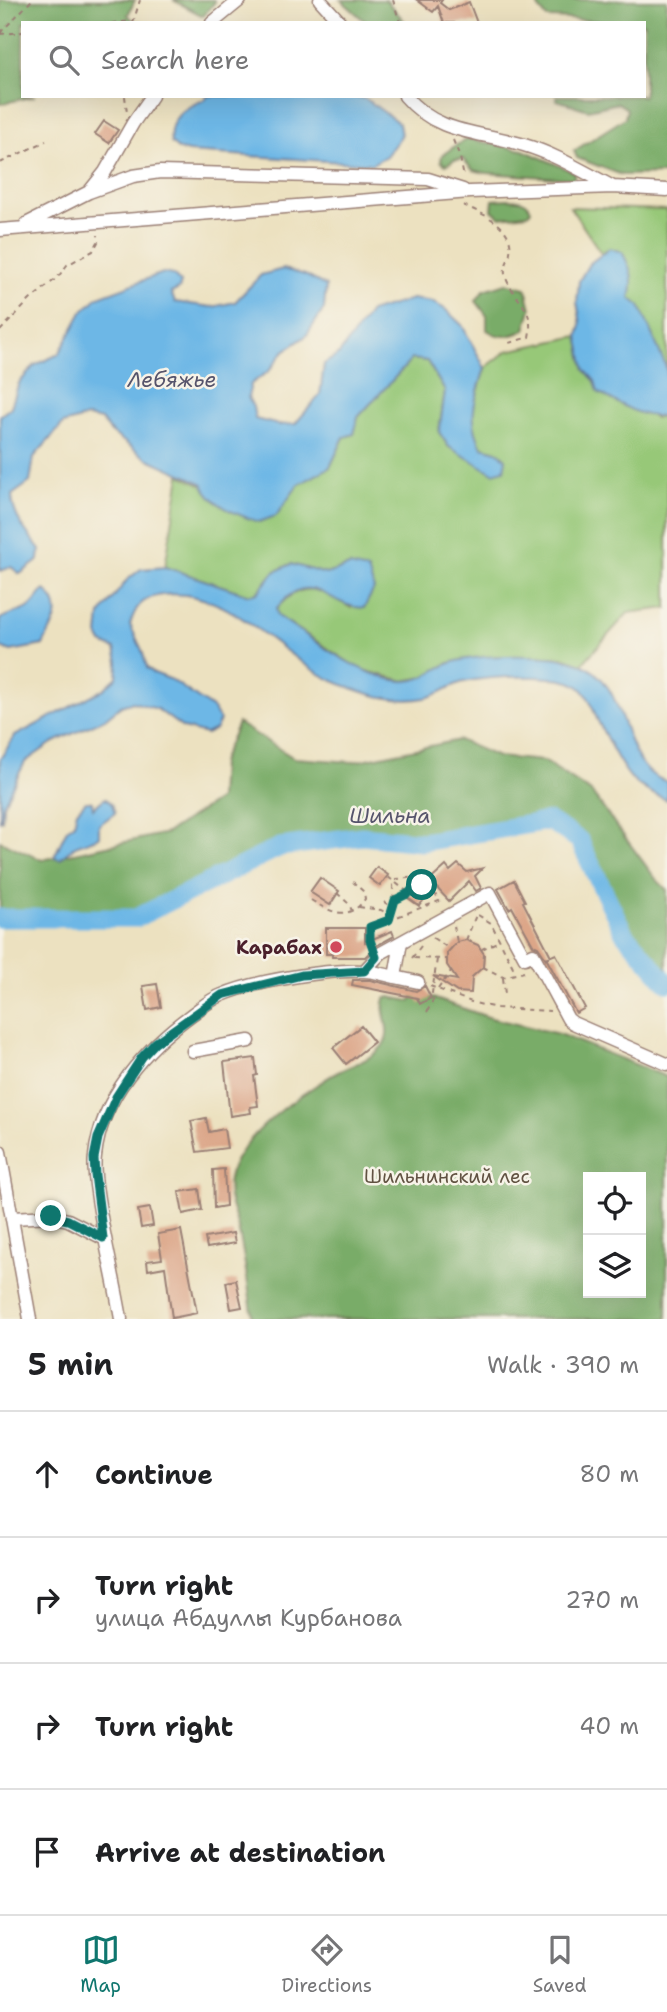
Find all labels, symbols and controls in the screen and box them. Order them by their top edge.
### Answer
search box [21,21,646,98]
icon: search [45,41,83,79]
text: Search here [101,42,250,77]
water label: Лебяжье [127,366,216,394]
water label: Шильна [349,802,431,830]
route start [406,869,437,900]
place label: Карабах [236,935,322,960]
marker: Карабах [328,939,344,955]
park label: Шильнинский лес [364,1164,530,1189]
map controls [583,1172,646,1298]
button: locate [583,1172,646,1235]
route end [35,1200,66,1231]
button: layers [583,1235,646,1298]
text: 5 min [28,1344,113,1385]
text: Walk · 390 m [487,1350,639,1380]
icon: ahead [28,1455,66,1493]
text: Continue [95,1457,213,1492]
text: 80 m [580,1459,639,1489]
text: Turn right [95,1568,233,1603]
icon: right [28,1581,66,1619]
text: 270 m [565,1585,639,1615]
text: улица Абдуллы Курбанова [95,1603,402,1633]
icon: right [28,1707,66,1745]
text: Turn right [95,1709,233,1744]
text: 40 m [579,1711,639,1741]
icon: arrive [28,1833,66,1871]
text: Arrive at destination [95,1835,385,1870]
tab: Map [80,1931,121,1998]
tab: Directions [282,1931,372,1998]
tab: Saved [533,1931,587,1998]

